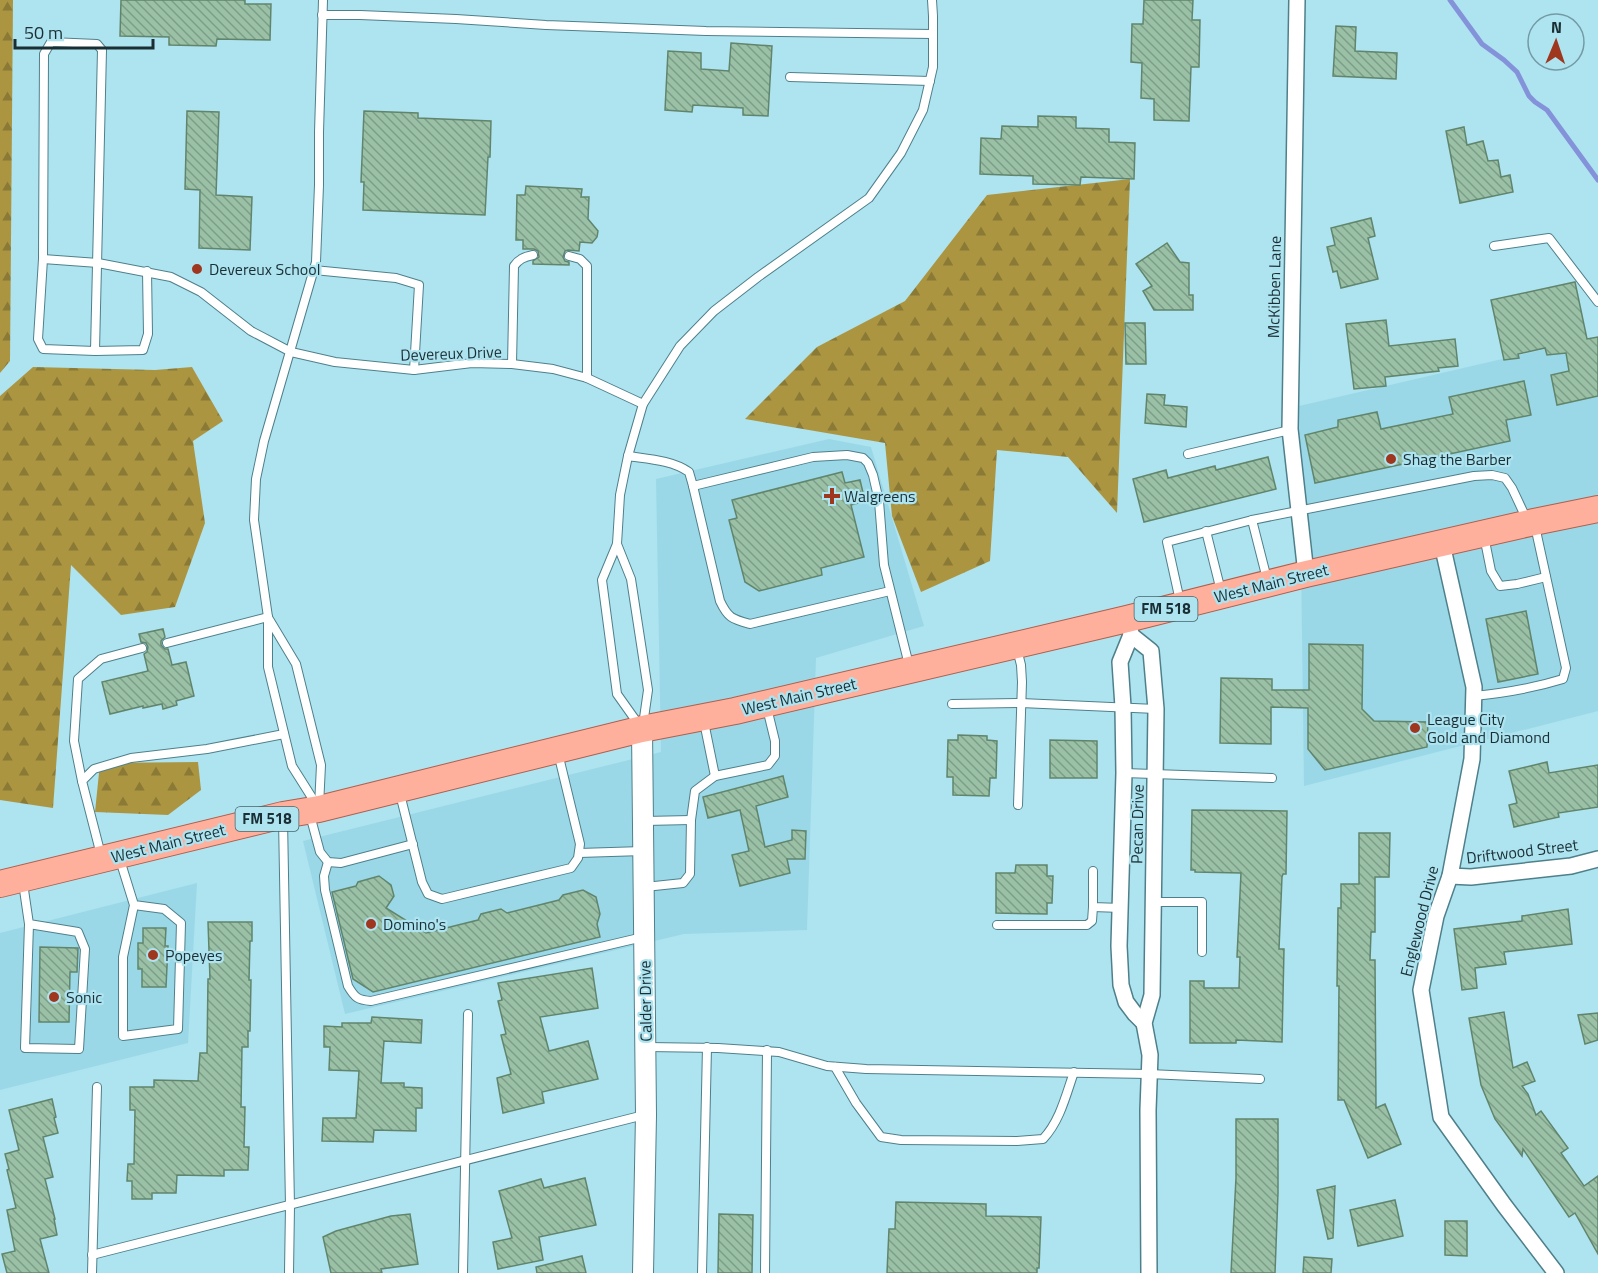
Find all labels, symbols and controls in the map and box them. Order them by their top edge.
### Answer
scale bar [15,12,153,50]
north arrow [1526,12,1586,72]
text: N [1551,15,1562,39]
text: 50 m [24,19,63,46]
street label: McKibben Lane [1261,236,1287,338]
place label: Devereux School [209,257,320,281]
marker: Devereux School [190,262,204,276]
street label: Devereux Drive [400,339,502,367]
place label: Shag the Barber [1403,447,1512,471]
marker: Shag the Barber [1384,452,1398,466]
place label: Walgreens [844,484,915,508]
marker: Walgreens [825,489,839,503]
street label: West Main Street [1211,557,1331,609]
road number: FM 518 [1134,597,1198,621]
street label: West Main Street [739,671,859,721]
place label: League City Gold and Diamond [1427,707,1550,749]
marker: League City Gold and Diamond [1408,721,1422,735]
street label: Pecan Drive [1124,784,1150,864]
road number: FM 518 [236,807,298,831]
street label: West Main Street [108,817,228,869]
street label: Driftwood Street [1465,832,1580,870]
street label: Englewood Drive [1394,863,1444,979]
place label: Domino's [383,912,446,936]
marker: Domino's [364,917,378,931]
place label: Popeyes [165,943,222,967]
marker: Popeyes [146,948,160,962]
street label: Calder Drive [632,960,658,1042]
place label: Sonic [66,985,102,1009]
marker: Sonic [47,990,61,1004]

